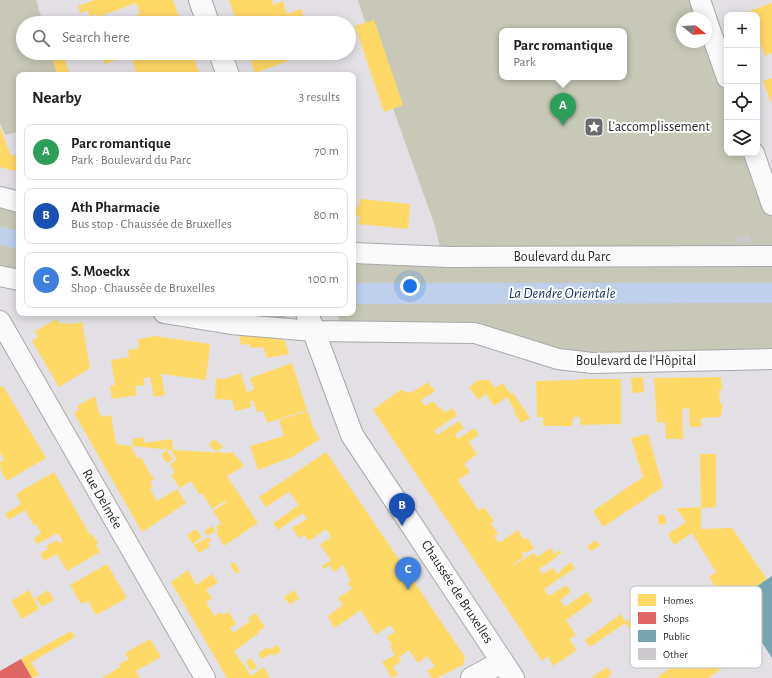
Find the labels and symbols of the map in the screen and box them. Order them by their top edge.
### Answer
north arrow [676,12,712,48]
pin: A [550,93,576,126]
place icon: L'accomplissement [583,116,605,138]
place label: L'accomplissement [608,120,710,134]
street label: Boulevard du Parc [513,250,611,264]
your location [400,276,420,296]
water label: La Dendre Orientale [509,286,616,301]
street label: Boulevard de l'Hôpital [576,354,696,368]
street label: Rue Delmée [79,467,125,531]
pin: B [389,493,415,526]
street label: Chaussée de Bruxelles [419,538,495,646]
pin: C [395,557,421,590]
legend [630,586,762,668]
text: Homes [663,595,694,606]
text: Shops [663,613,689,624]
text: Public [663,631,690,642]
text: Other [663,649,688,660]

